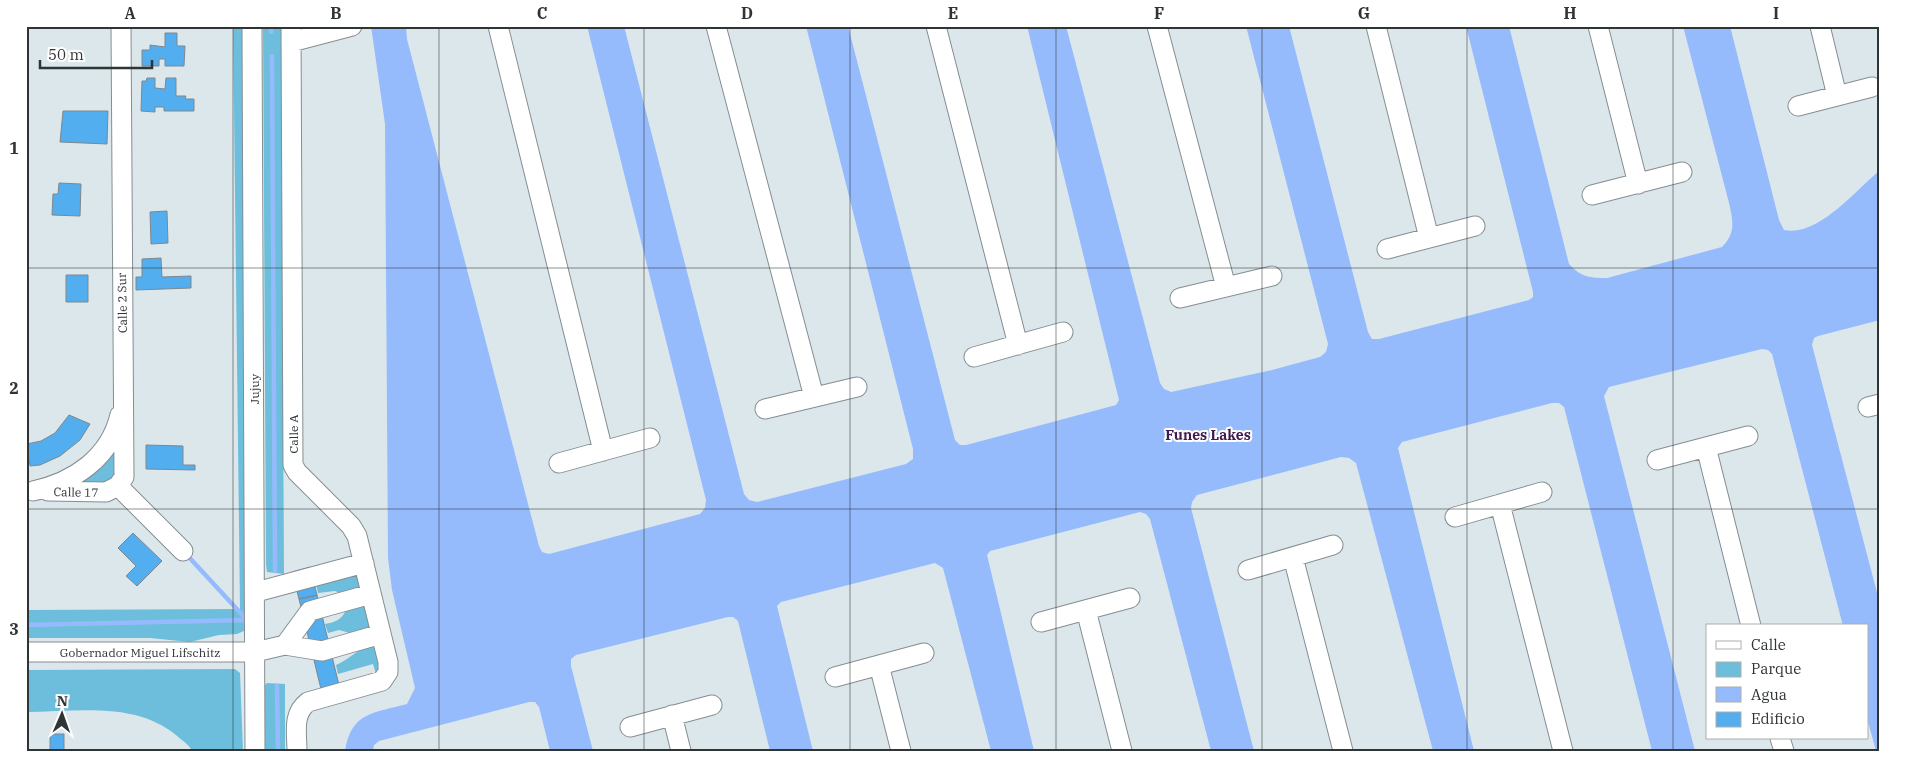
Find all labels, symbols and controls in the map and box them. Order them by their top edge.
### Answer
text: A [124,3,136,23]
text: B [330,3,342,23]
text: C [537,3,547,23]
text: D [741,3,753,23]
text: E [948,3,958,23]
text: F [1154,3,1164,23]
text: G [1358,3,1370,23]
text: H [1564,3,1577,23]
text: I [1773,3,1779,23]
scale bar [40,38,152,70]
text: 50 m [48,45,84,64]
text: 1 [9,138,19,158]
street label: Calle 2 Sur [114,272,130,333]
street label: Jujuy [247,373,262,404]
text: 2 [9,378,19,398]
street label: Calle A [286,414,301,453]
district label: Funes Lakes [1165,426,1251,444]
street label: Calle 17 [53,484,99,500]
text: 3 [9,619,19,639]
legend [1706,624,1868,740]
text: Calle [1751,635,1786,654]
street label: Gobernador Miguel Lifschitz [60,645,220,660]
text: Parque [1751,659,1801,678]
text: Agua [1751,685,1787,704]
north arrow [38,690,88,740]
text: N [57,692,68,710]
text: Edificio [1751,709,1805,728]

